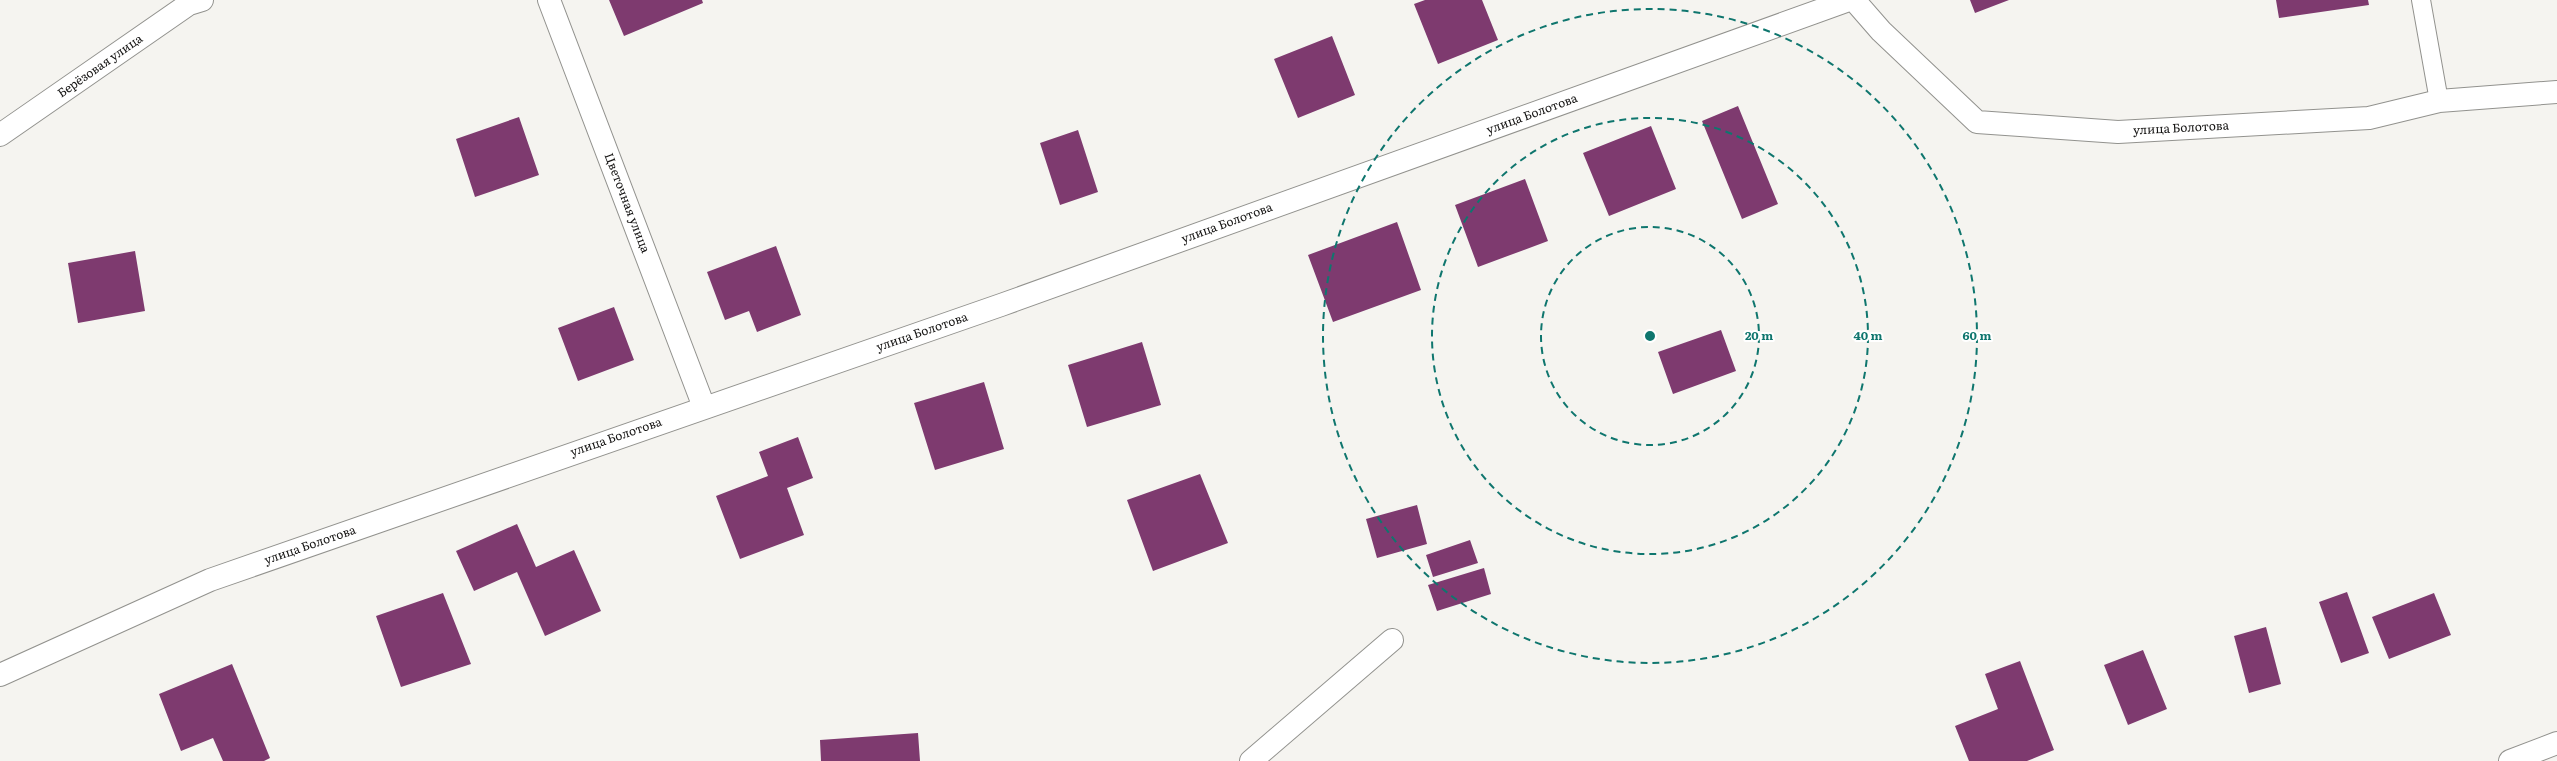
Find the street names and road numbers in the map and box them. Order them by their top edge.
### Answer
street label: Берёзовая улица [53,29,146,101]
street label: улица Болотова [1484,88,1580,138]
street label: улица Болотова [2133,115,2230,138]
street label: Цветочная улица [601,150,655,256]
street label: улица Болотова [1179,197,1275,247]
street label: улица Болотова [873,307,970,355]
street label: улица Болотова [567,412,664,460]
street label: улица Болотова [261,520,358,568]

